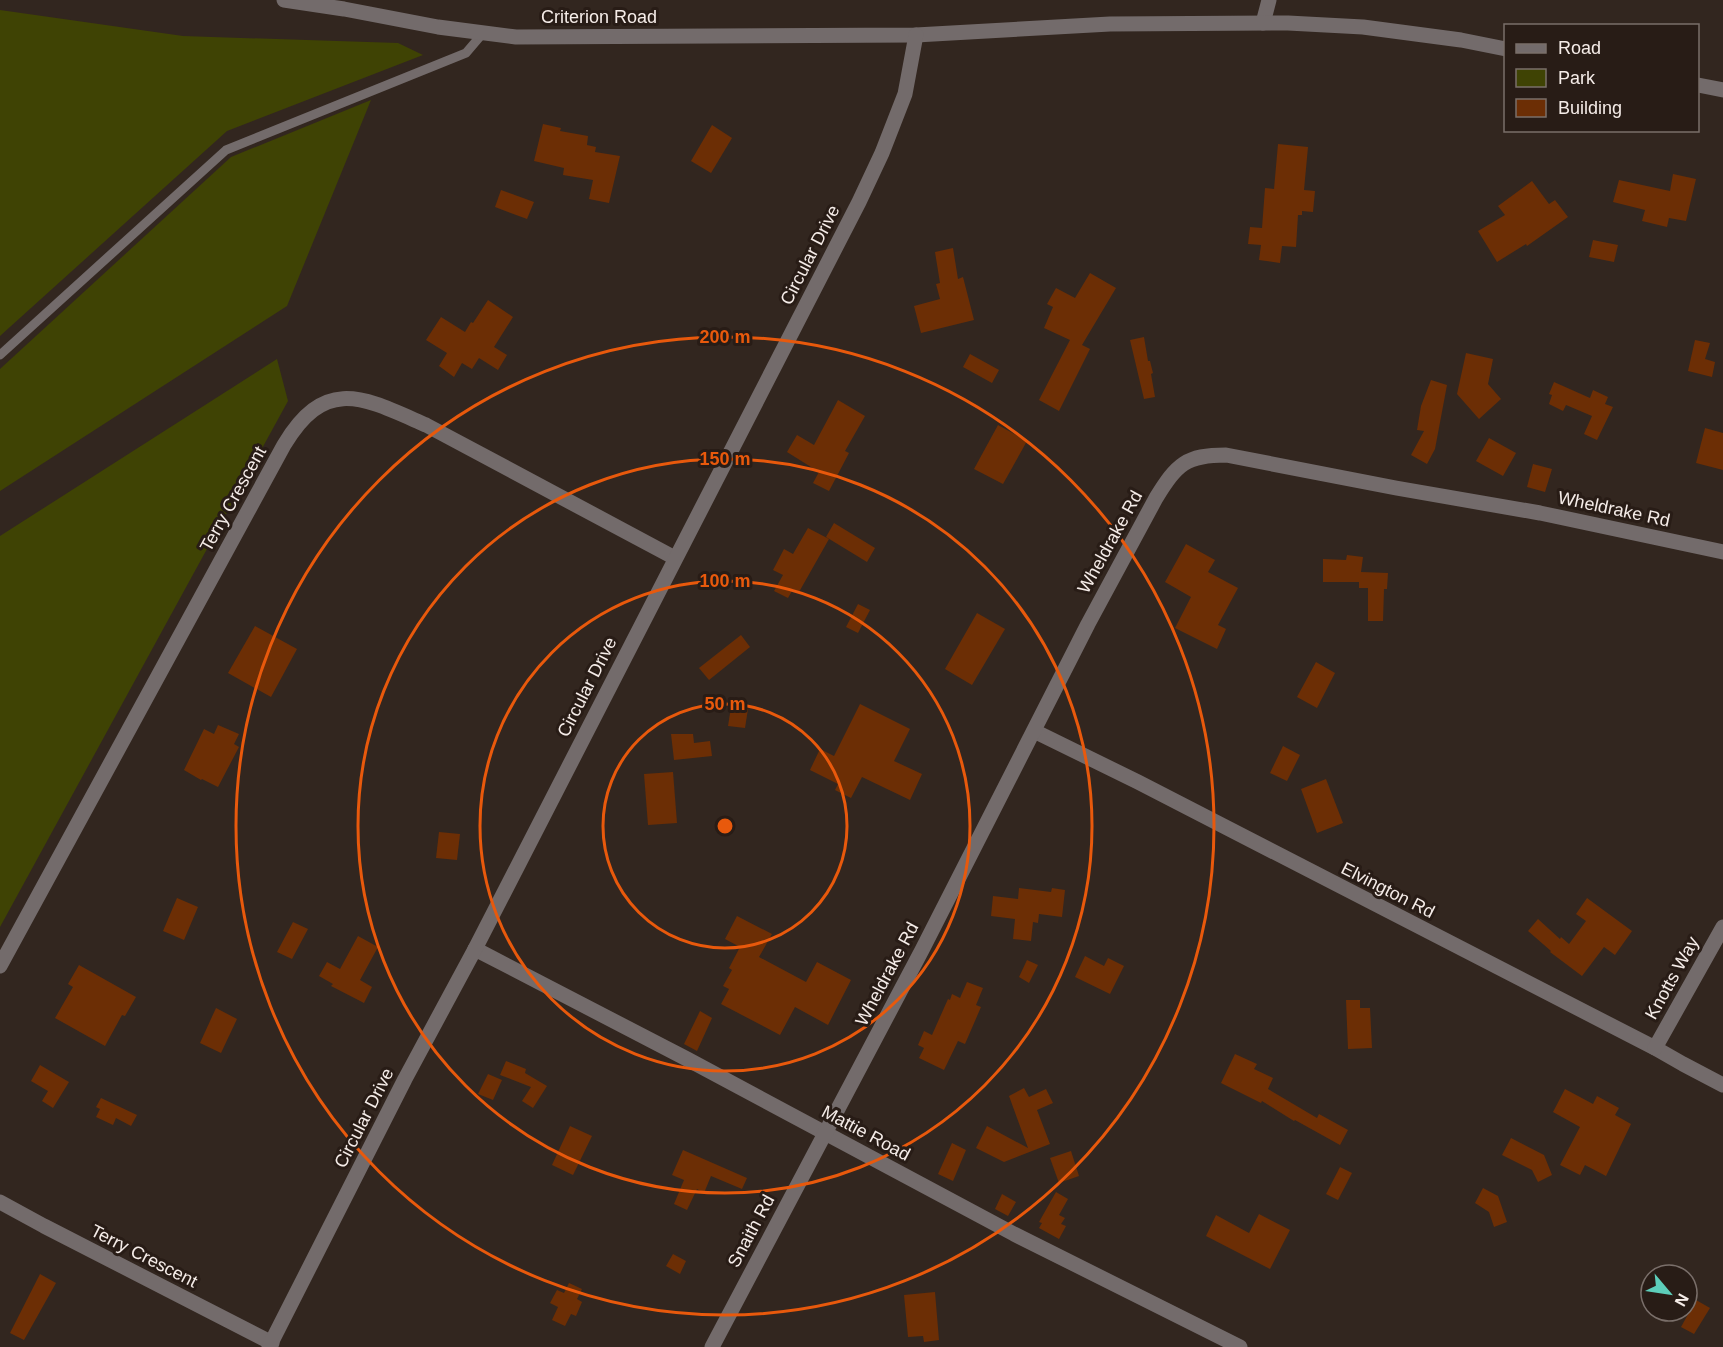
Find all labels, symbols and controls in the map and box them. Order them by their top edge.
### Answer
street label: Criterion Road [541,7,657,27]
legend [1504,24,1699,132]
text: Road [1558,38,1601,58]
text: Park [1558,68,1596,88]
text: Building [1558,98,1622,118]
street label: Circular Drive [776,202,844,308]
text: 200 m [699,327,751,347]
street label: Terry Crescent [196,443,270,555]
text: 150 m [699,449,751,469]
street label: Wheldrake Rd [1074,487,1146,597]
street label: Wheldrake Rd [1556,487,1672,531]
text: 100 m [699,571,751,591]
street label: Circular Drive [553,634,621,740]
text: 50 m [704,694,746,714]
centre of rings [715,816,735,836]
street label: Elvington Rd [1338,858,1438,922]
street label: Wheldrake Rd [851,919,923,1029]
street label: Knotts Way [1641,933,1703,1023]
street label: Circular Drive [330,1065,398,1171]
street label: Mattie Road [818,1101,914,1165]
street label: Snaith Rd [724,1191,778,1271]
street label: Terry Crescent [87,1221,201,1291]
north arrow [1639,1263,1699,1323]
text: N [1671,1291,1692,1309]

